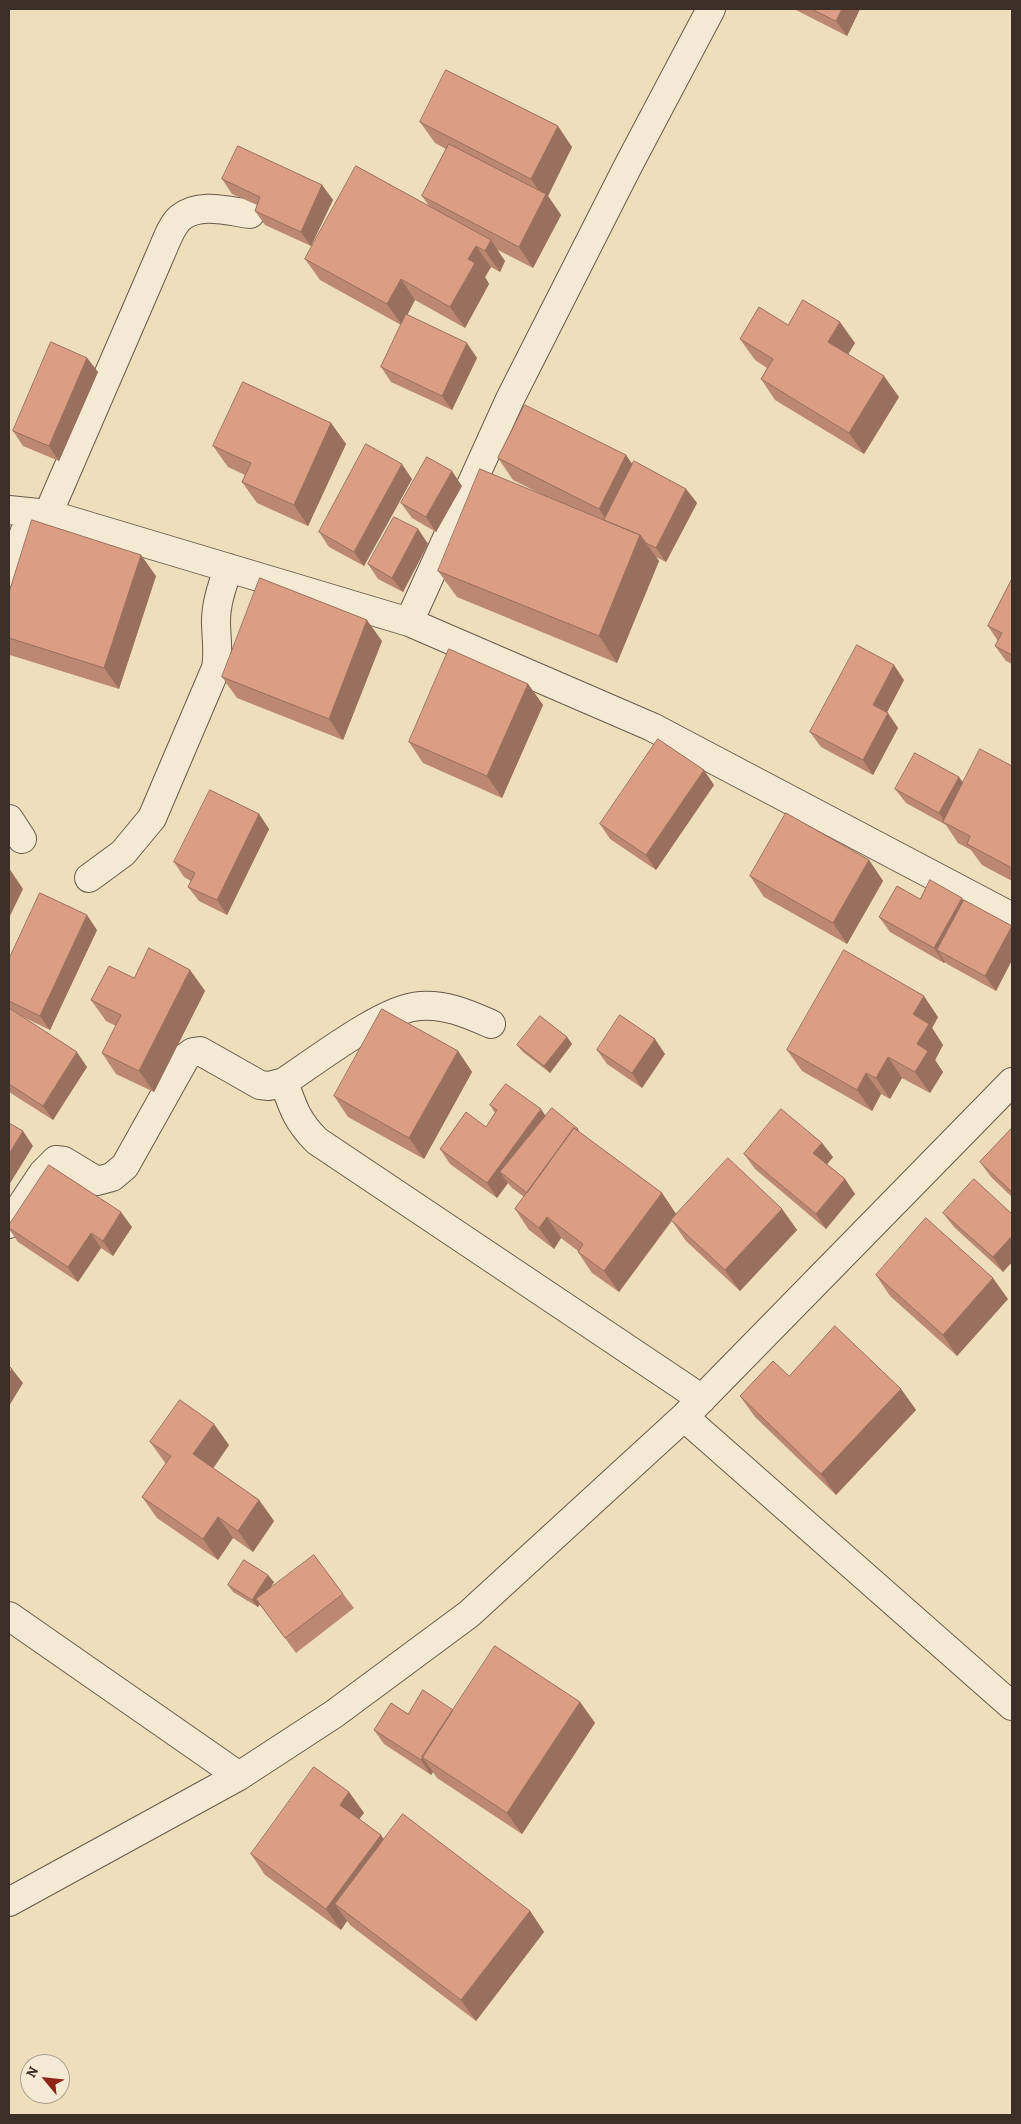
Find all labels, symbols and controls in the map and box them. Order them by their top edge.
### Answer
north arrow [20,2054,70,2104]
text: N [21,2063,43,2081]

